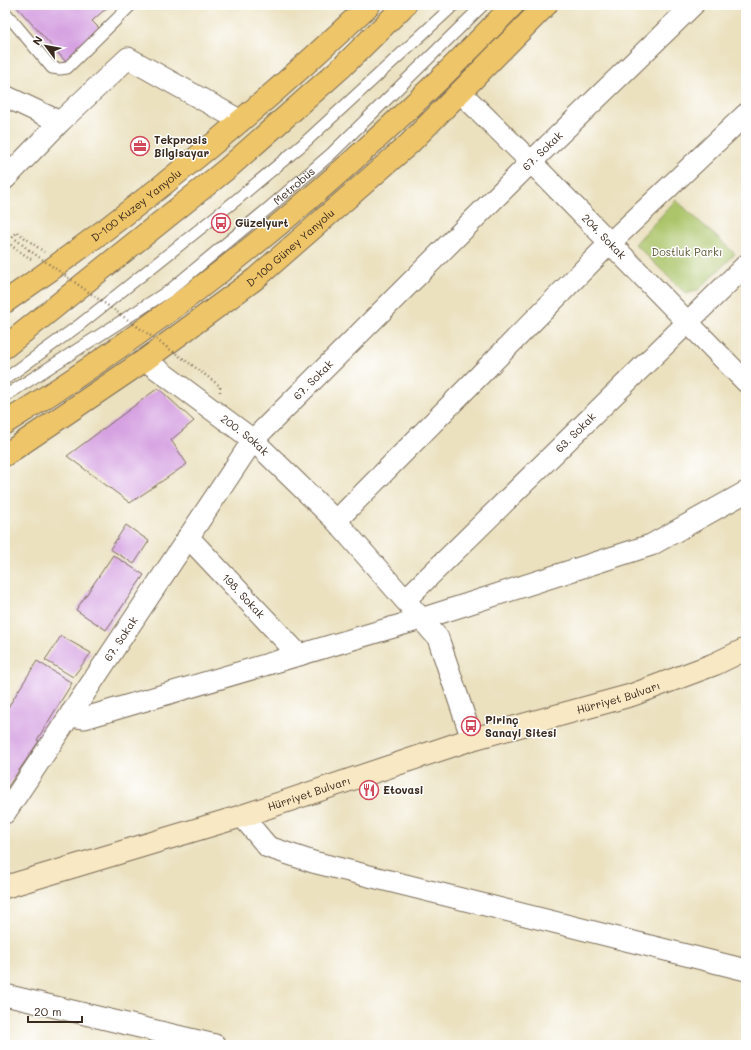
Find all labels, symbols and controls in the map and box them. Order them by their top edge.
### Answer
north arrow [26,26,66,66]
text: N [29,33,46,48]
street label: 67. Sokak [519,127,566,174]
place label: Tekprosis Bilgisayar [154,132,209,160]
office icon: Tekprosis Bilgisayar [129,135,151,157]
street label: Metrobüs [270,163,318,208]
street label: D-100 Kuzey Yanyolu [88,165,184,245]
street label: D-100 Güney Yanyolu [243,205,337,290]
street label: 204. Sokak [579,210,630,262]
bus stop icon: Güzelyurt [210,212,232,234]
place label: Güzelyurt [235,215,289,230]
park label: Dostluk Parkı [652,244,722,259]
street label: 67. Sokak [290,356,336,403]
street label: 63. Sokak [552,409,599,455]
street label: 200. Sokak [218,411,273,459]
street label: 198. Sokak [219,570,269,621]
street label: 67. Sokak [100,613,141,664]
street label: Hürriyet Bulvarı [575,677,662,717]
place label: Pirinç Sanayi Sitesi [485,712,557,740]
bus stop icon: Pirinç Sanayi Sitesi [460,715,482,737]
street label: Hürriyet Bulvarı [265,772,352,814]
restaurant icon: Etovasi [358,779,380,801]
place label: Etovasi [383,782,424,797]
scale bar [28,998,82,1024]
text: 20 m [34,1003,62,1019]

